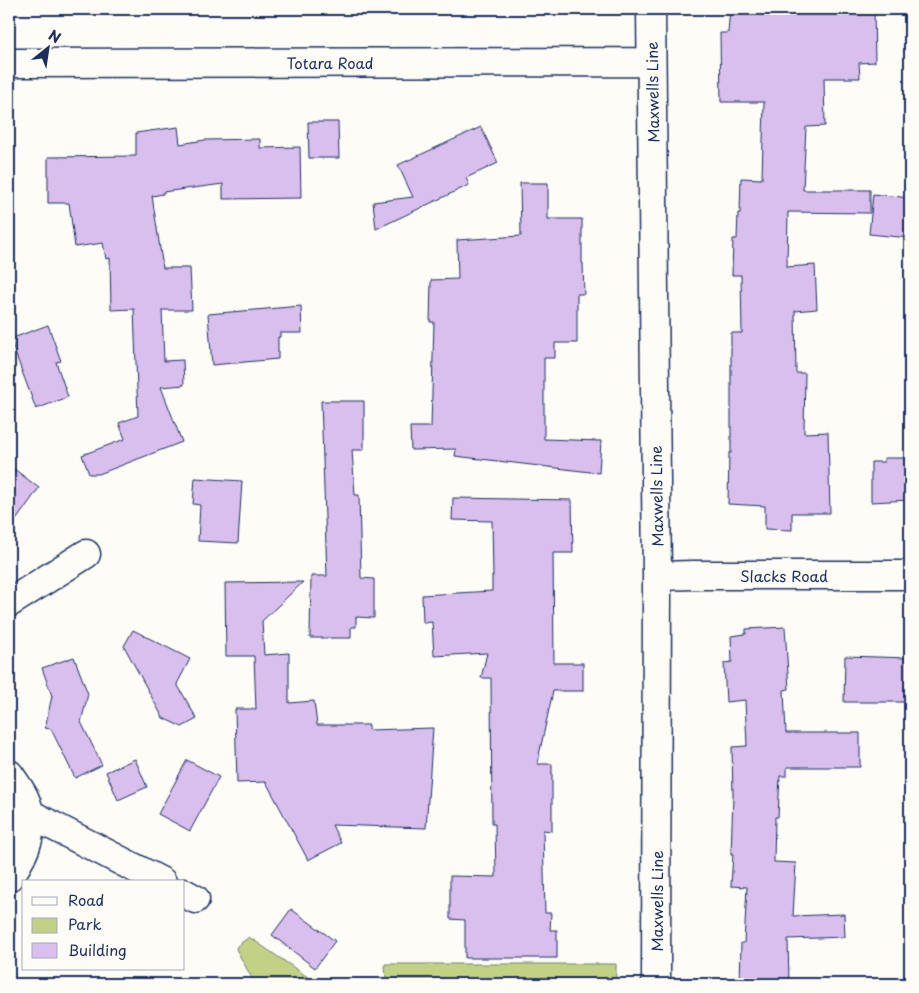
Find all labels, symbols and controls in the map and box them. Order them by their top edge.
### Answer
north arrow [22,22,72,72]
text: N [45,24,65,48]
street label: Maxwells Line [640,41,664,143]
street label: Totara Road [287,51,373,74]
street label: Maxwells Line [644,445,668,547]
street label: Slacks Road [740,564,828,587]
street label: Maxwells Line [645,850,668,952]
legend [22,880,185,970]
text: Road [68,888,104,911]
text: Park [68,912,102,935]
text: Building [68,938,127,961]

